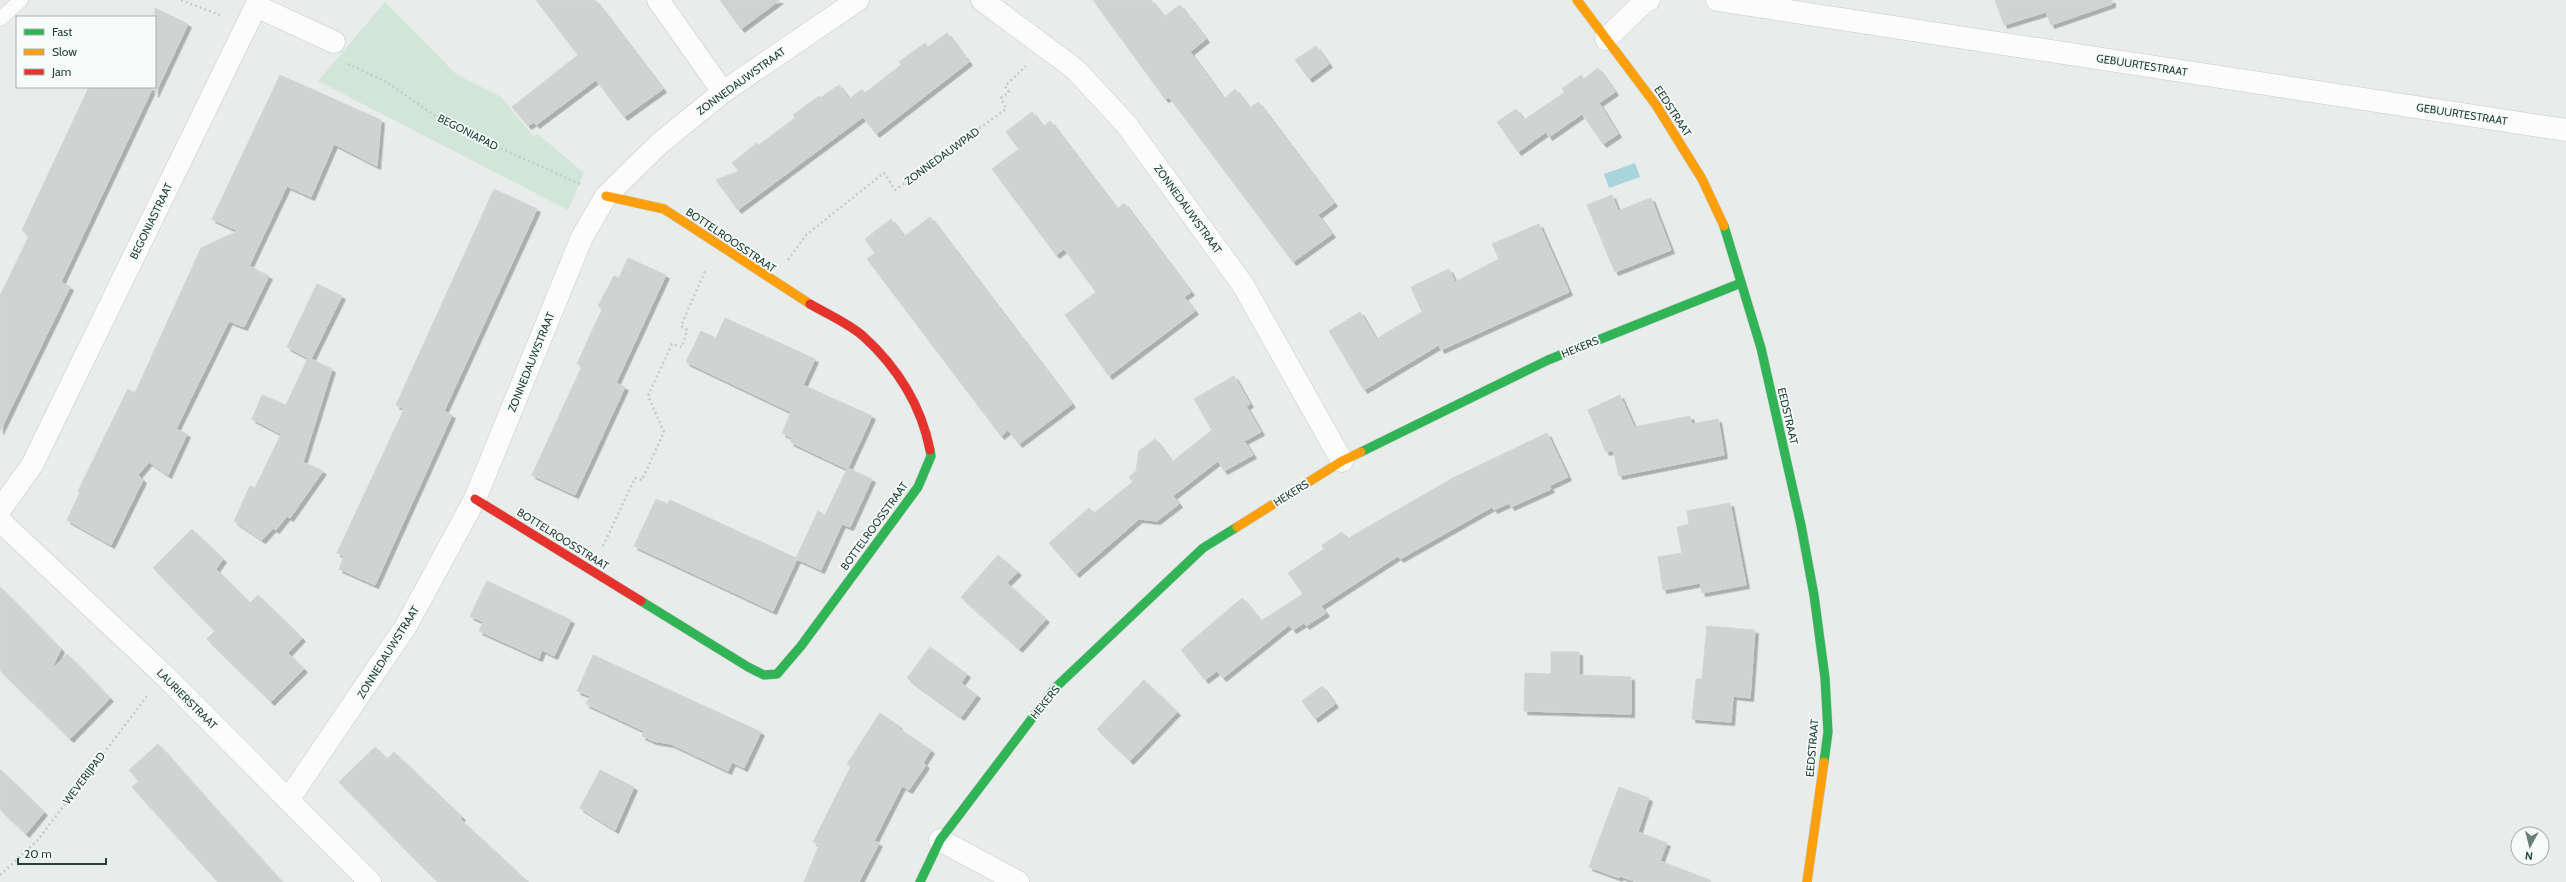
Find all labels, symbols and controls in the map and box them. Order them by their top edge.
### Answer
legend [16,16,156,88]
text: Fast [52,24,72,39]
text: Slow [52,44,77,59]
street label: ZONNEDAUWSTRAAT [694,44,788,118]
street label: GEBUURTESTRAAT [2095,51,2189,79]
text: Jam [51,64,71,79]
street label: EEDSTRAAT [1651,83,1695,139]
street label: GEBUURTESTRAAT [2415,100,2509,128]
street label: BEGONIAPAD [435,111,501,153]
street label: ZONNEDAUWPAD [902,124,982,188]
street label: ZONNEDAUWSTRAAT [1151,162,1225,256]
street label: BEGONIASTRAAT [126,180,176,262]
street label: BOTTELROOSSTRAAT [683,205,779,275]
street label: ZONNEDAUWSTRAAT [505,310,557,414]
street label: HEKERS [1559,333,1601,361]
street label: EEDSTRAAT [1775,386,1801,446]
street label: HEKERS [1271,476,1312,509]
street label: BOTTELROOSSTRAAT [837,479,911,573]
street label: BOTTELROOSSTRAAT [514,505,612,573]
street label: ZONNEDAUWSTRAAT [354,603,422,701]
street label: LAURIERSTRAAT [154,666,220,732]
street label: HEKERS [1027,682,1063,722]
street label: EEDSTRAAT [1803,718,1822,777]
street label: WEVERIJPAD [60,749,108,807]
north arrow [2510,826,2550,866]
scale bar [18,840,106,866]
text: 20 m [24,846,52,861]
text: N [2524,849,2533,863]

